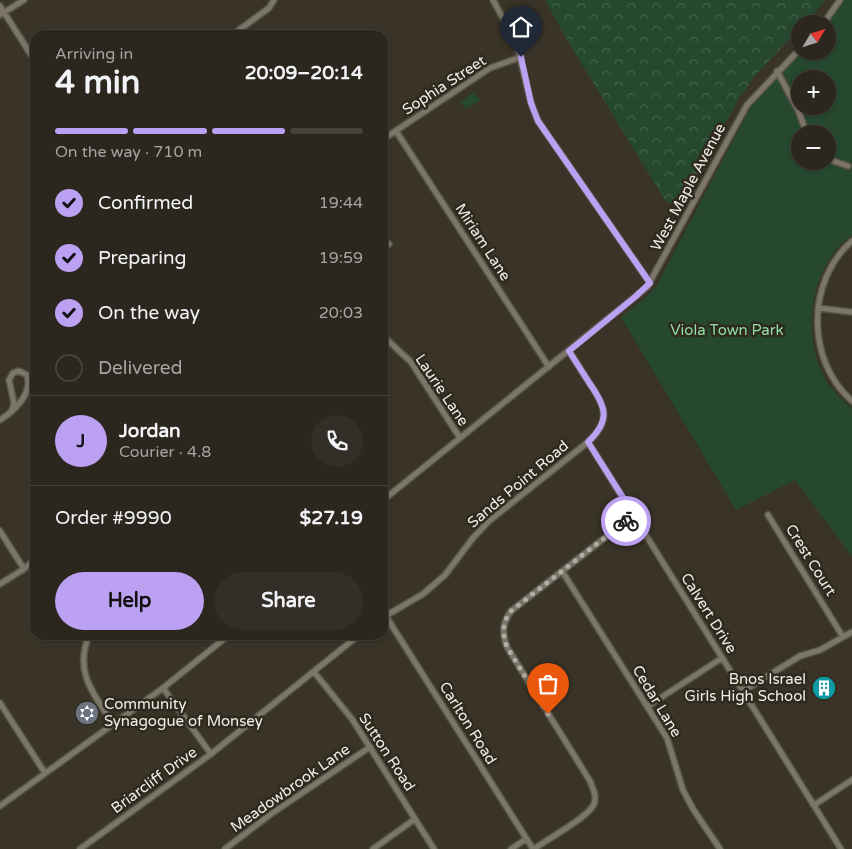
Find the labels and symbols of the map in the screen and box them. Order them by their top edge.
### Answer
pin [500,6,542,57]
north arrow [791,15,836,60]
street label: Sophia Street [399,51,489,119]
street label: West Maple Avenue [647,120,729,254]
street label: Miriam Lane [451,200,515,284]
park label: Viola Town Park [670,321,784,339]
street label: Laurie Lane [411,351,473,429]
street label: Sands Point Road [464,436,572,532]
courier [601,496,651,546]
street label: Crest Court [782,521,840,599]
street label: Calvert Drive [677,570,741,656]
street label: Cedar Lane [628,662,686,740]
pin [527,663,569,714]
place label: Bnos Israel Girls High School [685,670,806,705]
building icon: Bnos Israel Girls High School [811,675,837,701]
street label: Carlton Road [436,678,500,768]
place label: Community Synagogue of Monsey [104,695,263,730]
synagogue icon: Community Synagogue of Monsey [74,700,100,726]
street label: Sutton Road [355,710,419,794]
street label: Meadowbrook Lane [227,740,353,836]
street label: Briarcliff Drive [108,743,200,817]

